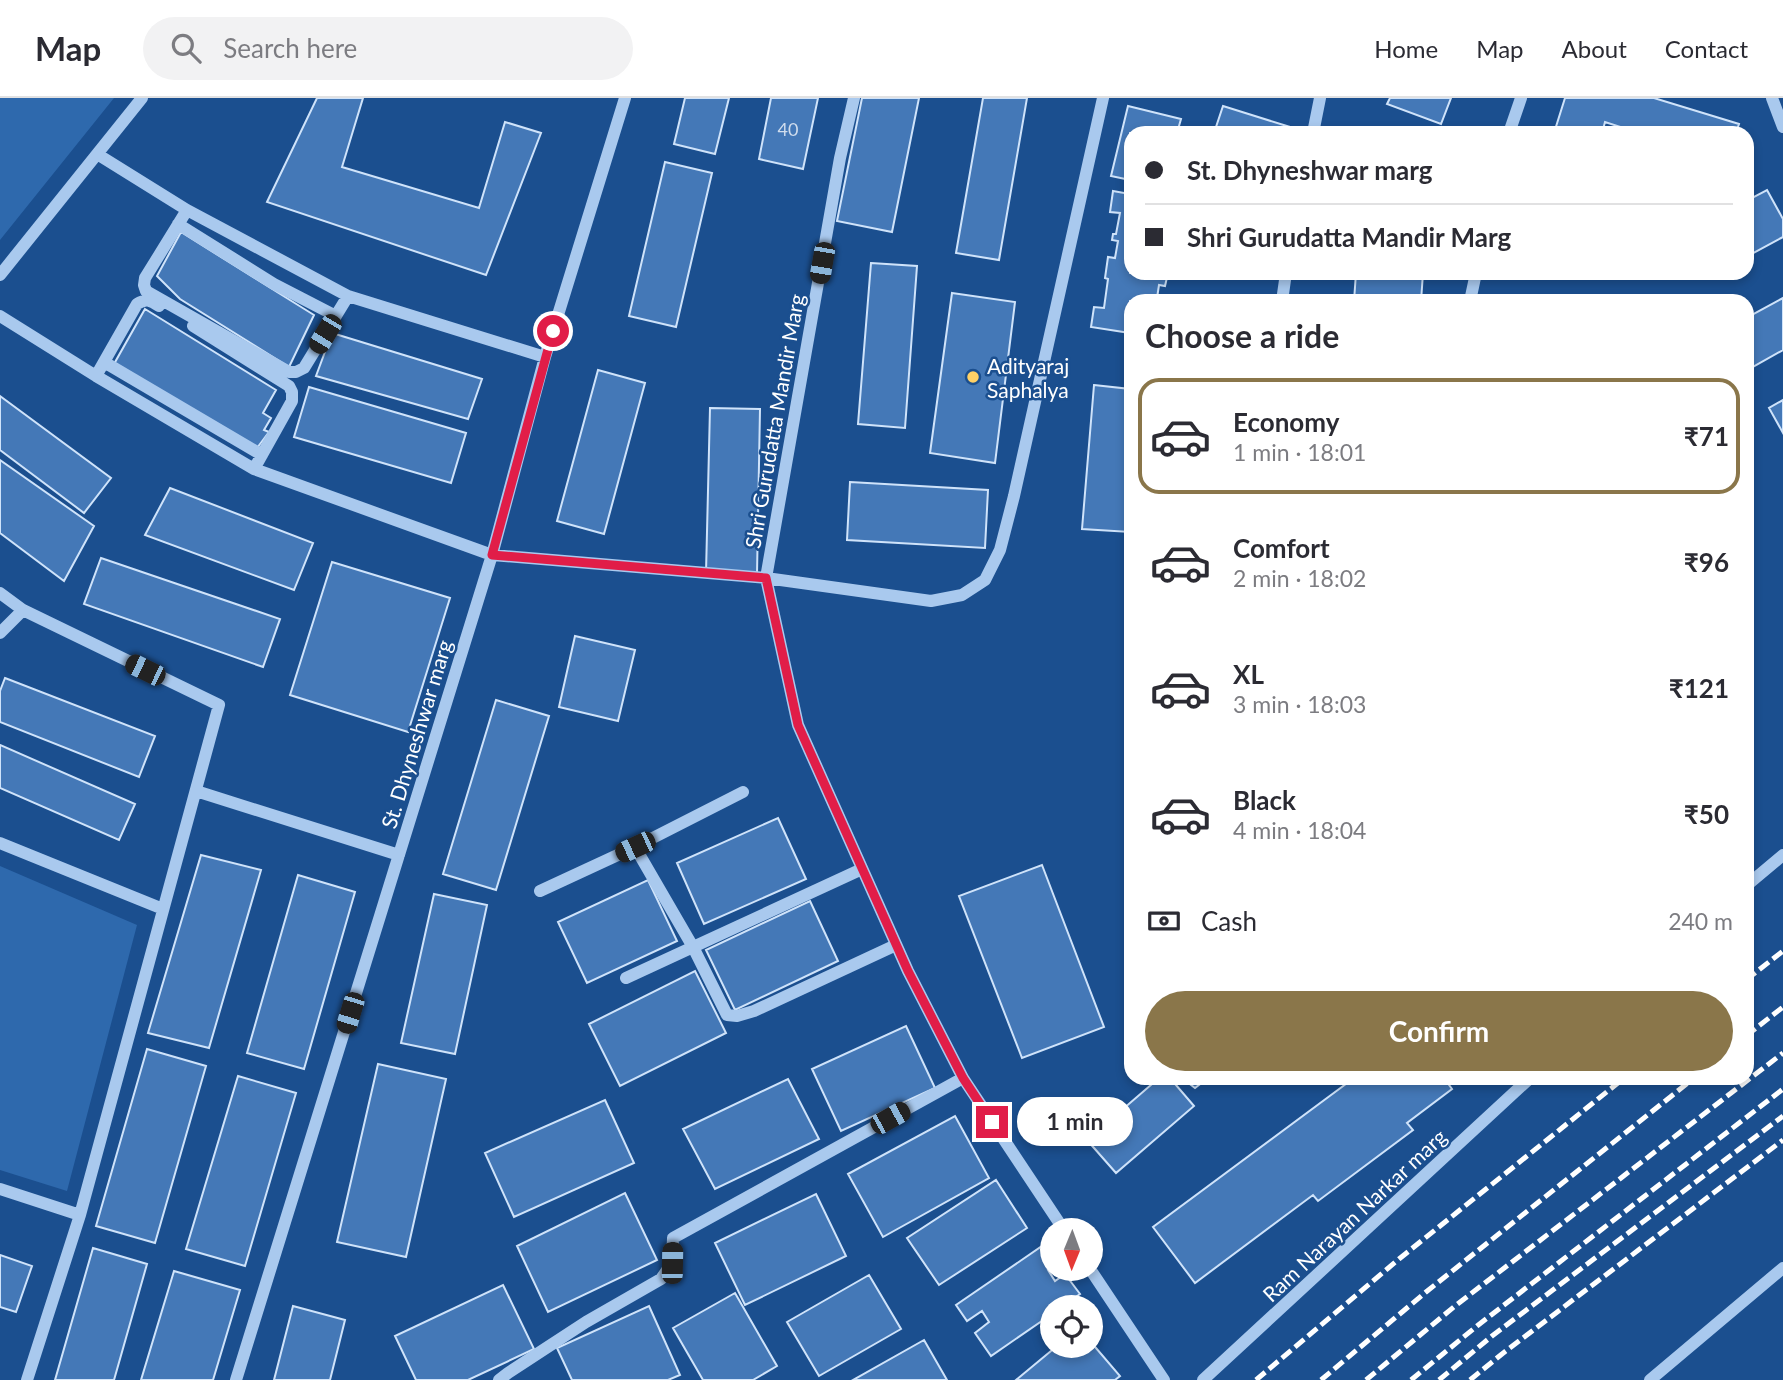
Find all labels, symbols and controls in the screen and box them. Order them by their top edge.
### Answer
search box [143,17,633,80]
text: Map [35,28,101,68]
icon: search [167,29,205,67]
text: Search here [223,32,357,64]
text: Home [1374,34,1438,63]
text: Map [1476,34,1524,63]
text: About [1562,34,1627,63]
text: Contact [1665,34,1748,63]
house number: 40 [778,118,798,140]
text: St. Dhyneshwar marg [1187,154,1433,186]
text: Shri Gurudatta Mandir Marg [1187,221,1511,253]
car [809,240,836,286]
street label: Shri Gurudatta Mandir Marg [739,292,809,550]
car [306,311,345,357]
route start [537,315,569,347]
text: Choose a ride [1145,316,1339,355]
place label: Adityaraj Saphalya [987,353,1069,402]
marker: Adityaraj Saphalya [965,369,981,385]
icon: car [1149,405,1212,468]
text: Economy [1233,406,1339,438]
text: ₹71 [1684,420,1729,452]
text: 1 min · 18:01 [1233,438,1366,466]
icon: car [1149,531,1212,594]
text: Comfort [1233,532,1330,564]
text: ₹96 [1684,546,1729,578]
text: 2 min · 18:02 [1233,564,1366,592]
street label: St. Dhyneshwar marg [375,637,457,831]
car [122,651,169,689]
icon: car [1149,657,1212,720]
text: XL [1233,658,1264,690]
text: ₹121 [1669,672,1729,704]
text: 3 min · 18:03 [1233,690,1366,718]
icon: car [1149,783,1212,846]
text: Black [1233,784,1296,816]
text: ₹50 [1684,798,1729,830]
text: 4 min · 18:04 [1233,816,1366,844]
car [612,829,659,865]
icon: cash [1145,902,1183,940]
text: Cash [1201,905,1257,937]
text: 240 m [1668,907,1733,935]
car [334,990,367,1036]
button: Confirm [1145,991,1733,1071]
callout: 1 min [1016,1098,1132,1146]
car [867,1099,914,1137]
route end [976,1106,1008,1138]
text: 1 min [1046,1107,1104,1135]
street label: Ram Narayan Narkar marg [1257,1123,1451,1307]
north arrow [1040,1218,1102,1281]
map controls [1040,1218,1103,1358]
car [662,1242,683,1284]
button: locate [1040,1295,1103,1358]

